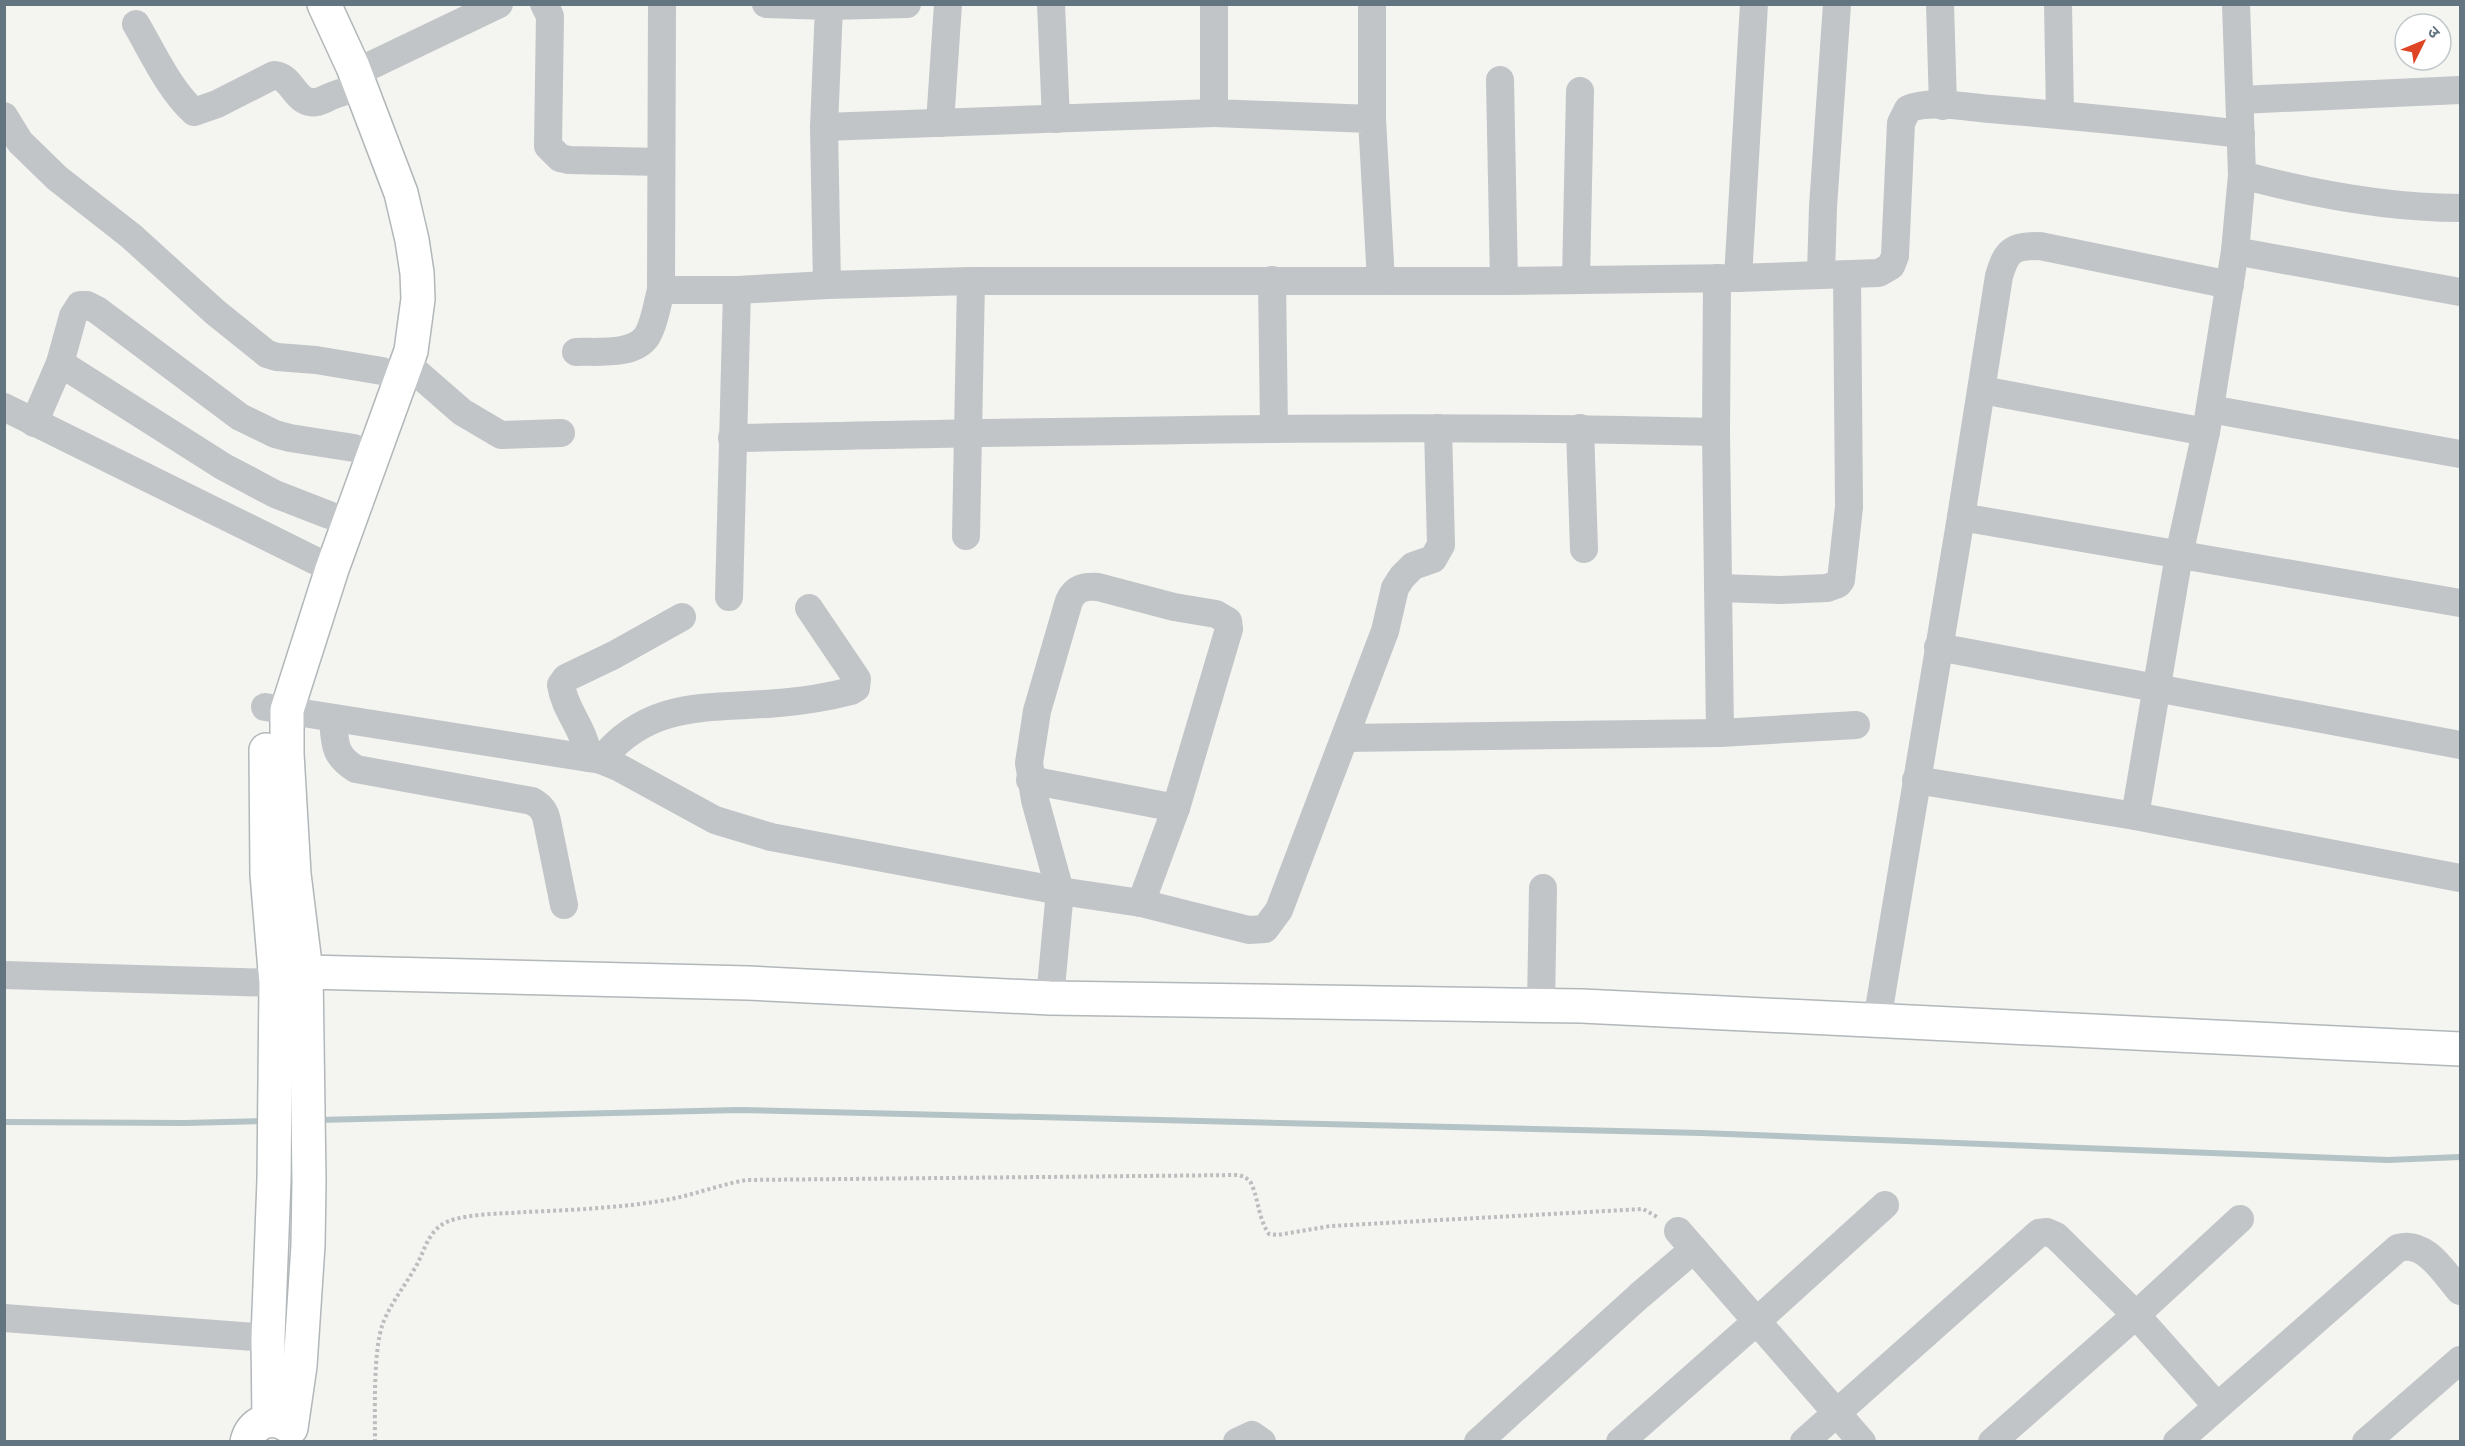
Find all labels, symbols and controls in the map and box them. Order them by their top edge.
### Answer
north arrow [2393,12,2453,72]
text: उ [2423,22,2444,42]

